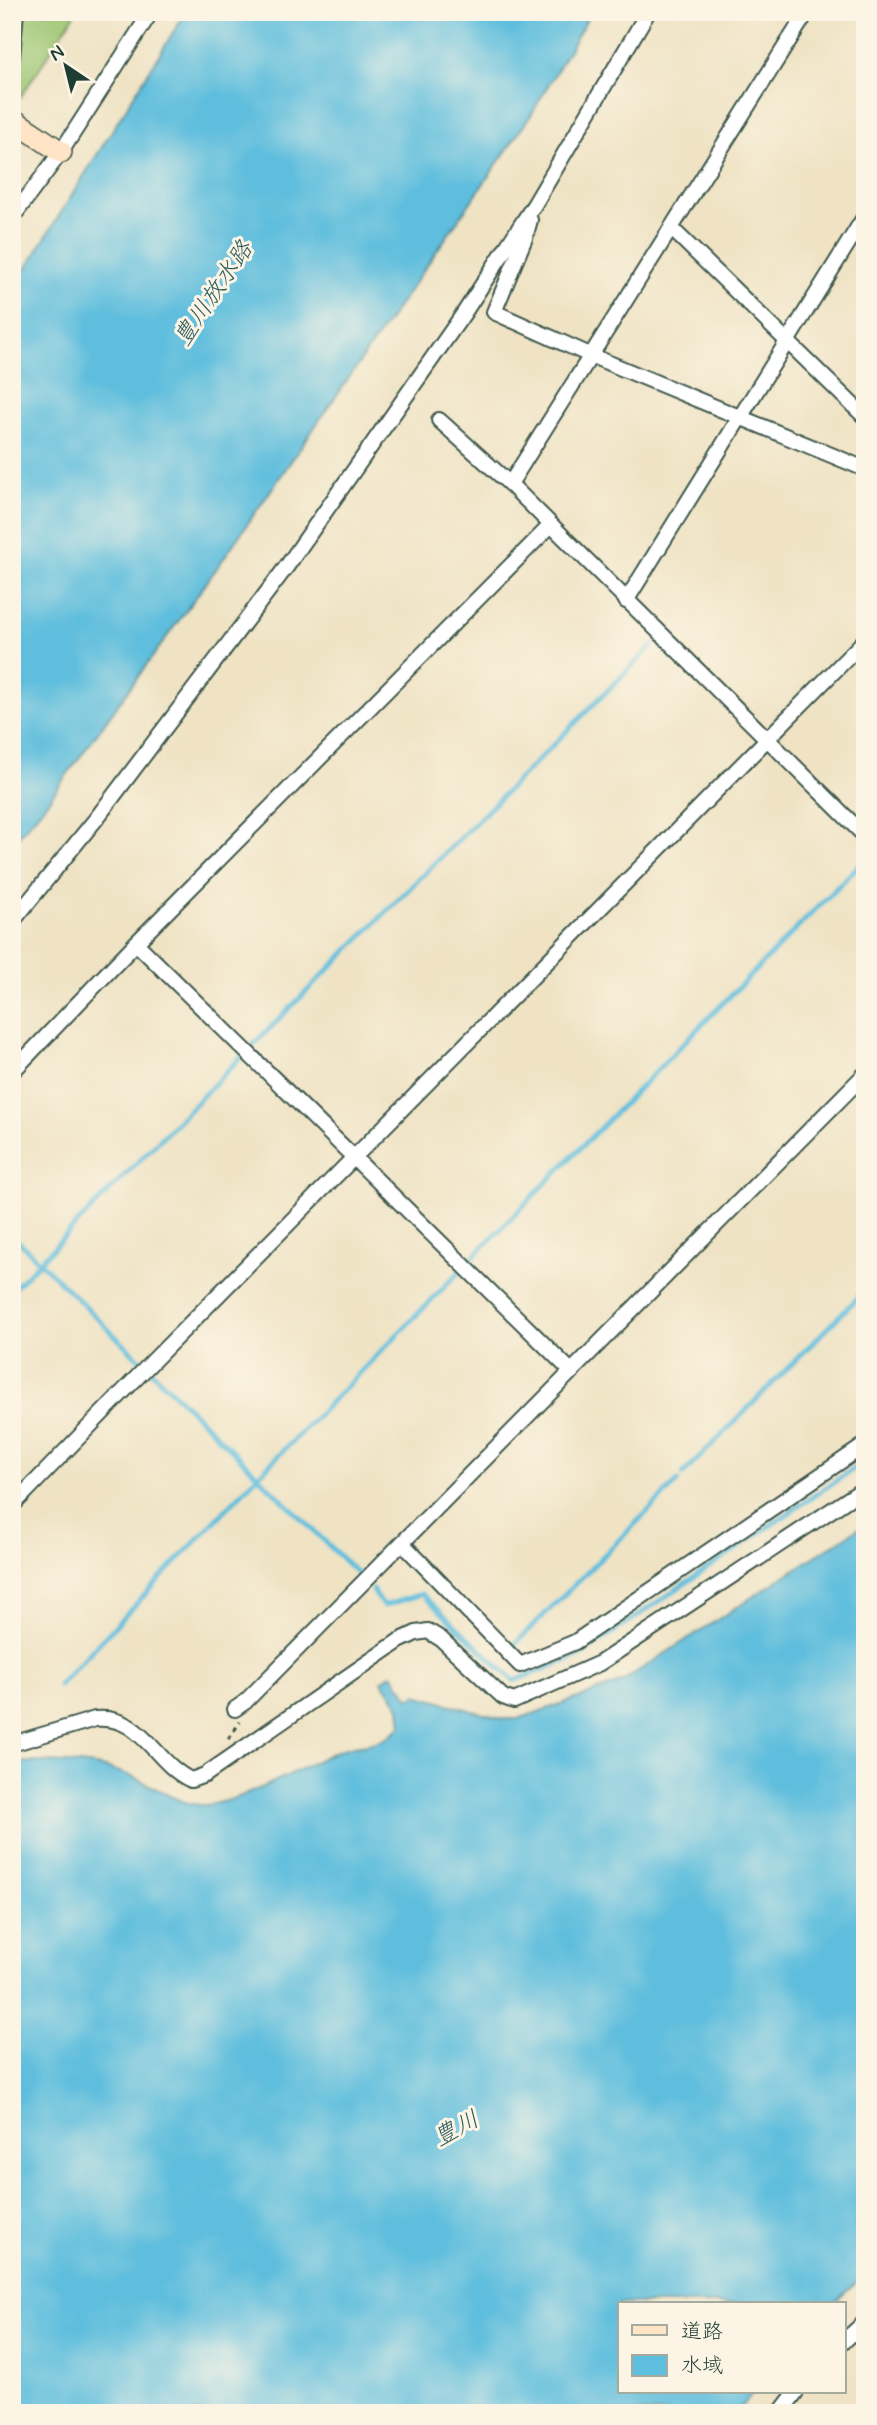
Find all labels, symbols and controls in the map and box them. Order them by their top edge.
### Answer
north arrow [32,32,102,102]
text: N [45,39,69,67]
water label: 豊川放水路 [168,234,262,352]
water label: 豊川 [428,2104,485,2154]
legend [618,2302,846,2394]
text: 道路 [681,2318,723,2346]
text: 水域 [681,2352,723,2380]

